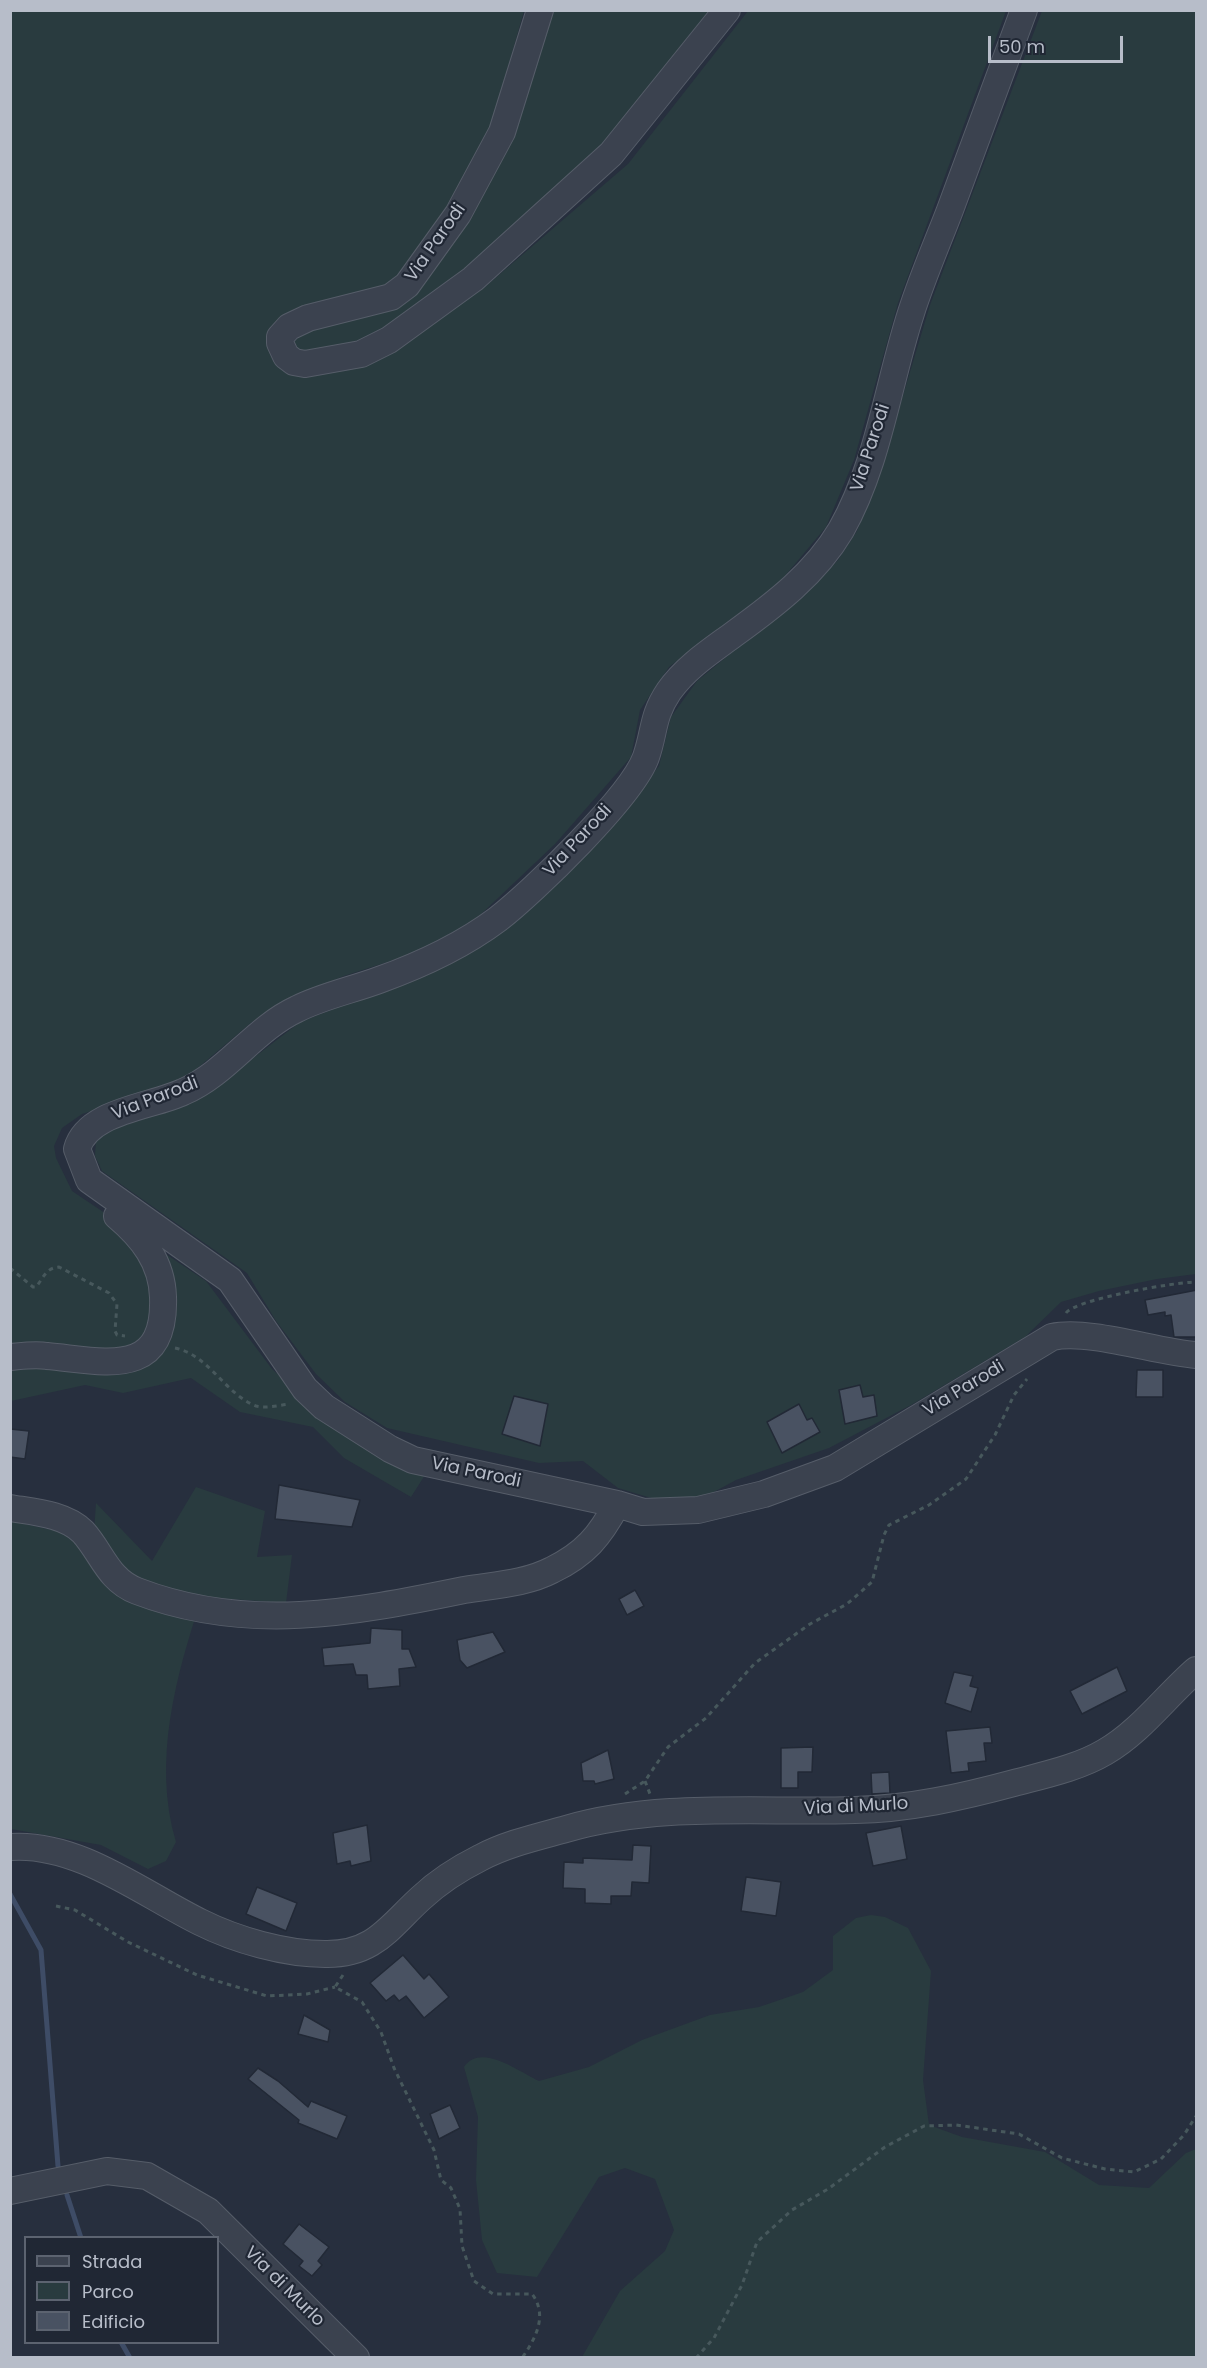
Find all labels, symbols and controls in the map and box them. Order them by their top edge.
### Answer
scale bar [991,24,1126,62]
text: 50 m [999,34,1045,59]
street label: Via Parodi [401,200,471,286]
street label: Via Parodi [847,401,895,495]
street label: Via Parodi [539,800,617,882]
street label: Via Parodi [109,1073,201,1125]
street label: Via Parodi [919,1356,1009,1422]
street label: Via Parodi [429,1453,523,1493]
street label: Via di Murlo [803,1793,909,1821]
legend [24,2236,219,2344]
street label: Via di Murlo [239,2242,329,2332]
text: Strada [82,2249,142,2274]
text: Parco [82,2279,134,2304]
text: Edificio [82,2309,145,2334]

